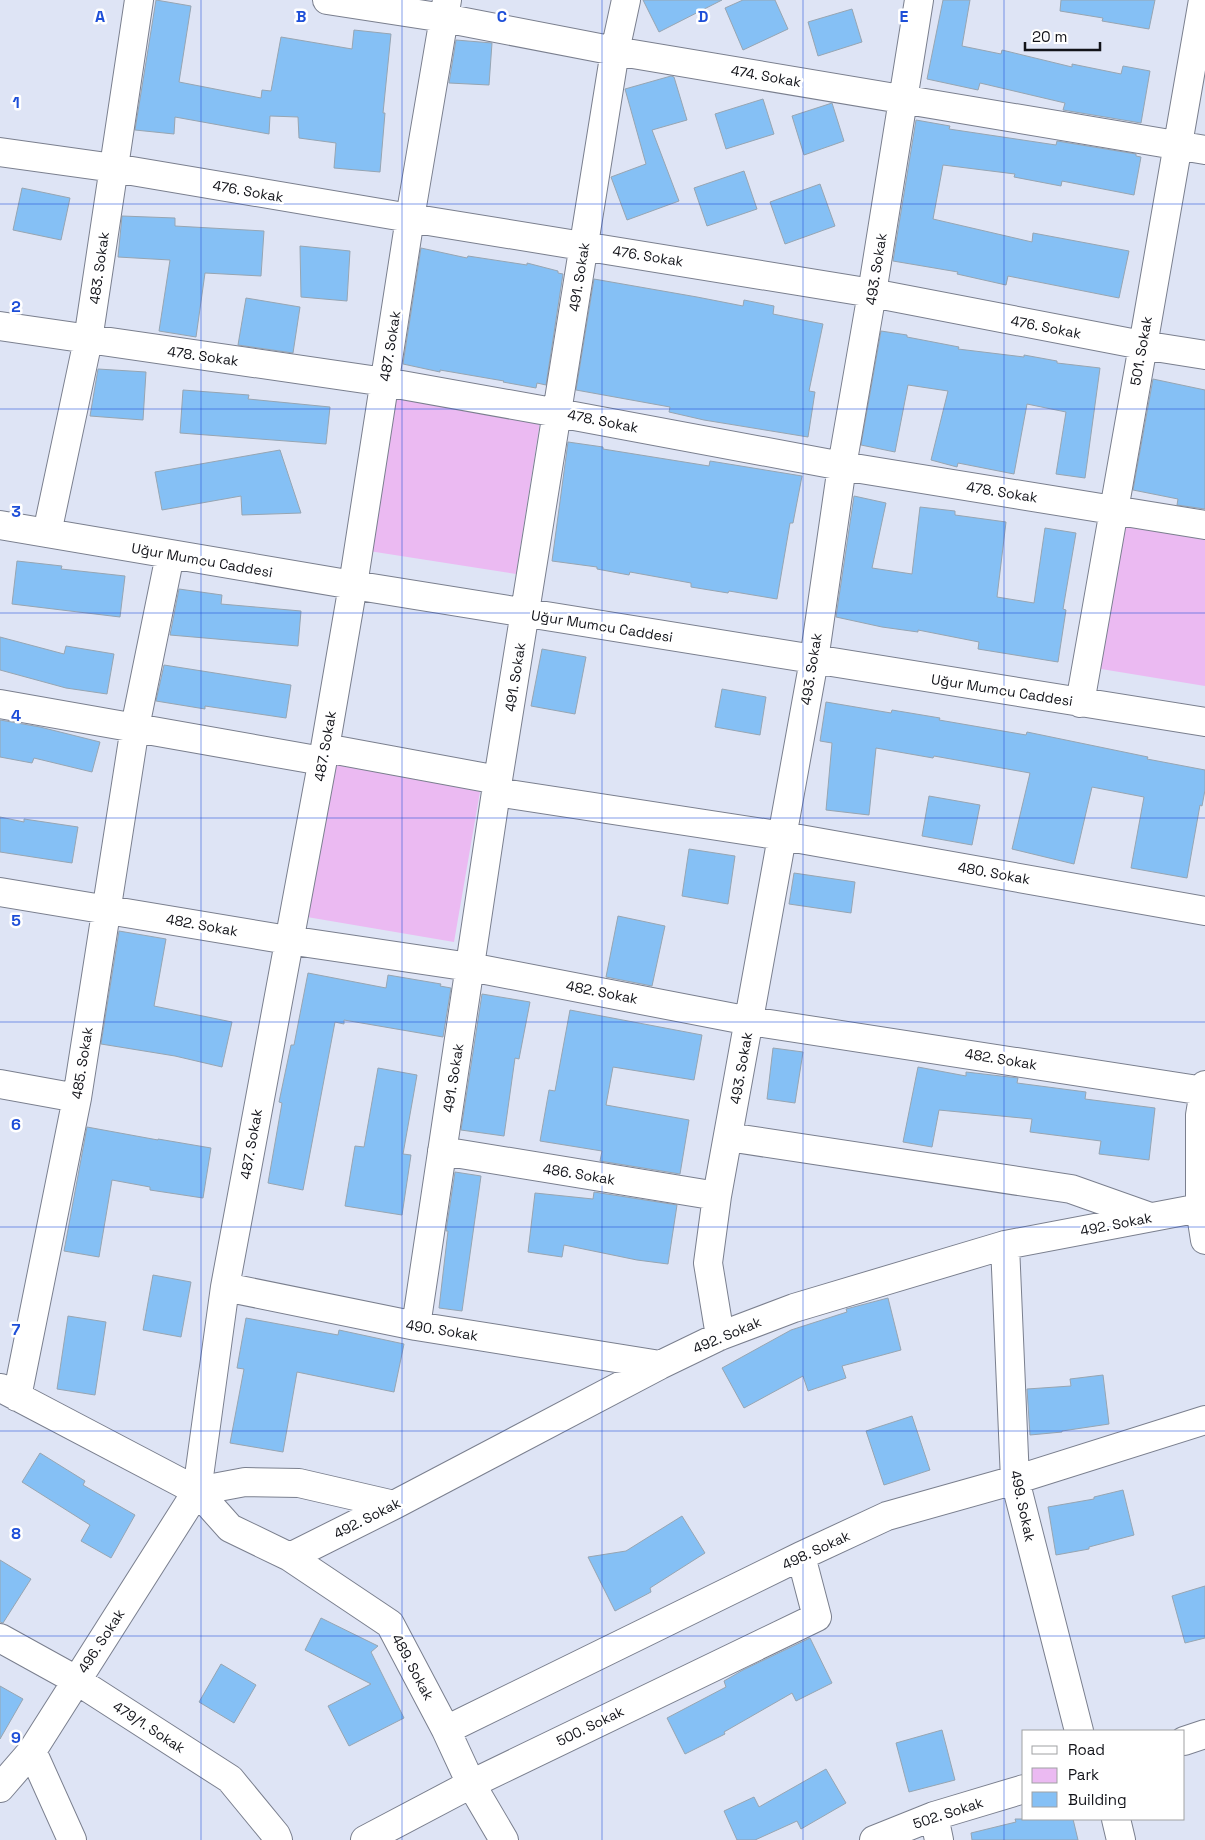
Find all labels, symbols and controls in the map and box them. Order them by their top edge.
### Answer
text: A [95,6,105,27]
text: B [296,6,306,27]
text: C [497,6,507,27]
text: D [698,6,708,27]
text: E [900,6,909,27]
scale bar [1025,20,1100,52]
text: 20 m [1032,27,1067,46]
street label: 474. Sokak [729,61,803,91]
text: 1 [12,92,20,113]
street label: 476. Sokak [211,176,285,206]
street label: 483. Sokak [85,230,113,305]
street label: 493. Sokak [861,231,891,306]
street label: 491. Sokak [565,241,593,313]
street label: 476. Sokak [611,242,685,271]
text: 2 [11,296,21,317]
street label: 487. Sokak [376,309,405,383]
street label: 476. Sokak [1009,311,1083,343]
street label: 501. Sokak [1126,314,1156,387]
street label: 478. Sokak [166,342,240,370]
street label: 478. Sokak [566,405,640,437]
street label: 478. Sokak [965,477,1039,507]
text: 3 [11,501,21,522]
street label: Uğur Mumcu Caddesi [130,539,274,581]
street label: Uğur Mumcu Caddesi [530,606,674,646]
street label: 493. Sokak [796,631,826,706]
street label: 491. Sokak [501,641,529,713]
street label: Uğur Mumcu Caddesi [930,670,1074,710]
text: 4 [11,705,21,726]
street label: 487. Sokak [310,709,340,783]
street label: 480. Sokak [956,858,1032,888]
text: 5 [11,910,21,931]
street label: 482. Sokak [165,910,240,940]
street label: 482. Sokak [565,976,640,1008]
street label: 485. Sokak [67,1025,97,1100]
street label: 493. Sokak [726,1030,756,1105]
street label: 491. Sokak [439,1042,467,1114]
street label: 482. Sokak [964,1044,1039,1074]
street label: 487. Sokak [236,1107,266,1181]
text: 6 [11,1114,21,1135]
street label: 486. Sokak [542,1159,617,1189]
street label: 492. Sokak [1079,1208,1154,1240]
street label: 492. Sokak [690,1312,764,1357]
street label: 490. Sokak [405,1315,480,1345]
text: 7 [12,1319,21,1340]
street label: 499. Sokak [1007,1469,1039,1544]
street label: 492. Sokak [331,1493,404,1543]
text: 8 [11,1523,21,1544]
street label: 498. Sokak [779,1526,853,1574]
street label: 496. Sokak [74,1605,129,1676]
street label: 489. Sokak [388,1631,438,1704]
street label: 479/1. Sokak [109,1697,189,1757]
street label: 500. Sokak [553,1702,627,1750]
text: 9 [11,1727,21,1748]
legend [1022,1730,1185,1820]
text: Road [1068,1740,1105,1759]
text: Park [1068,1765,1099,1784]
text: Building [1068,1790,1127,1809]
street label: 502. Sokak [911,1793,986,1833]

